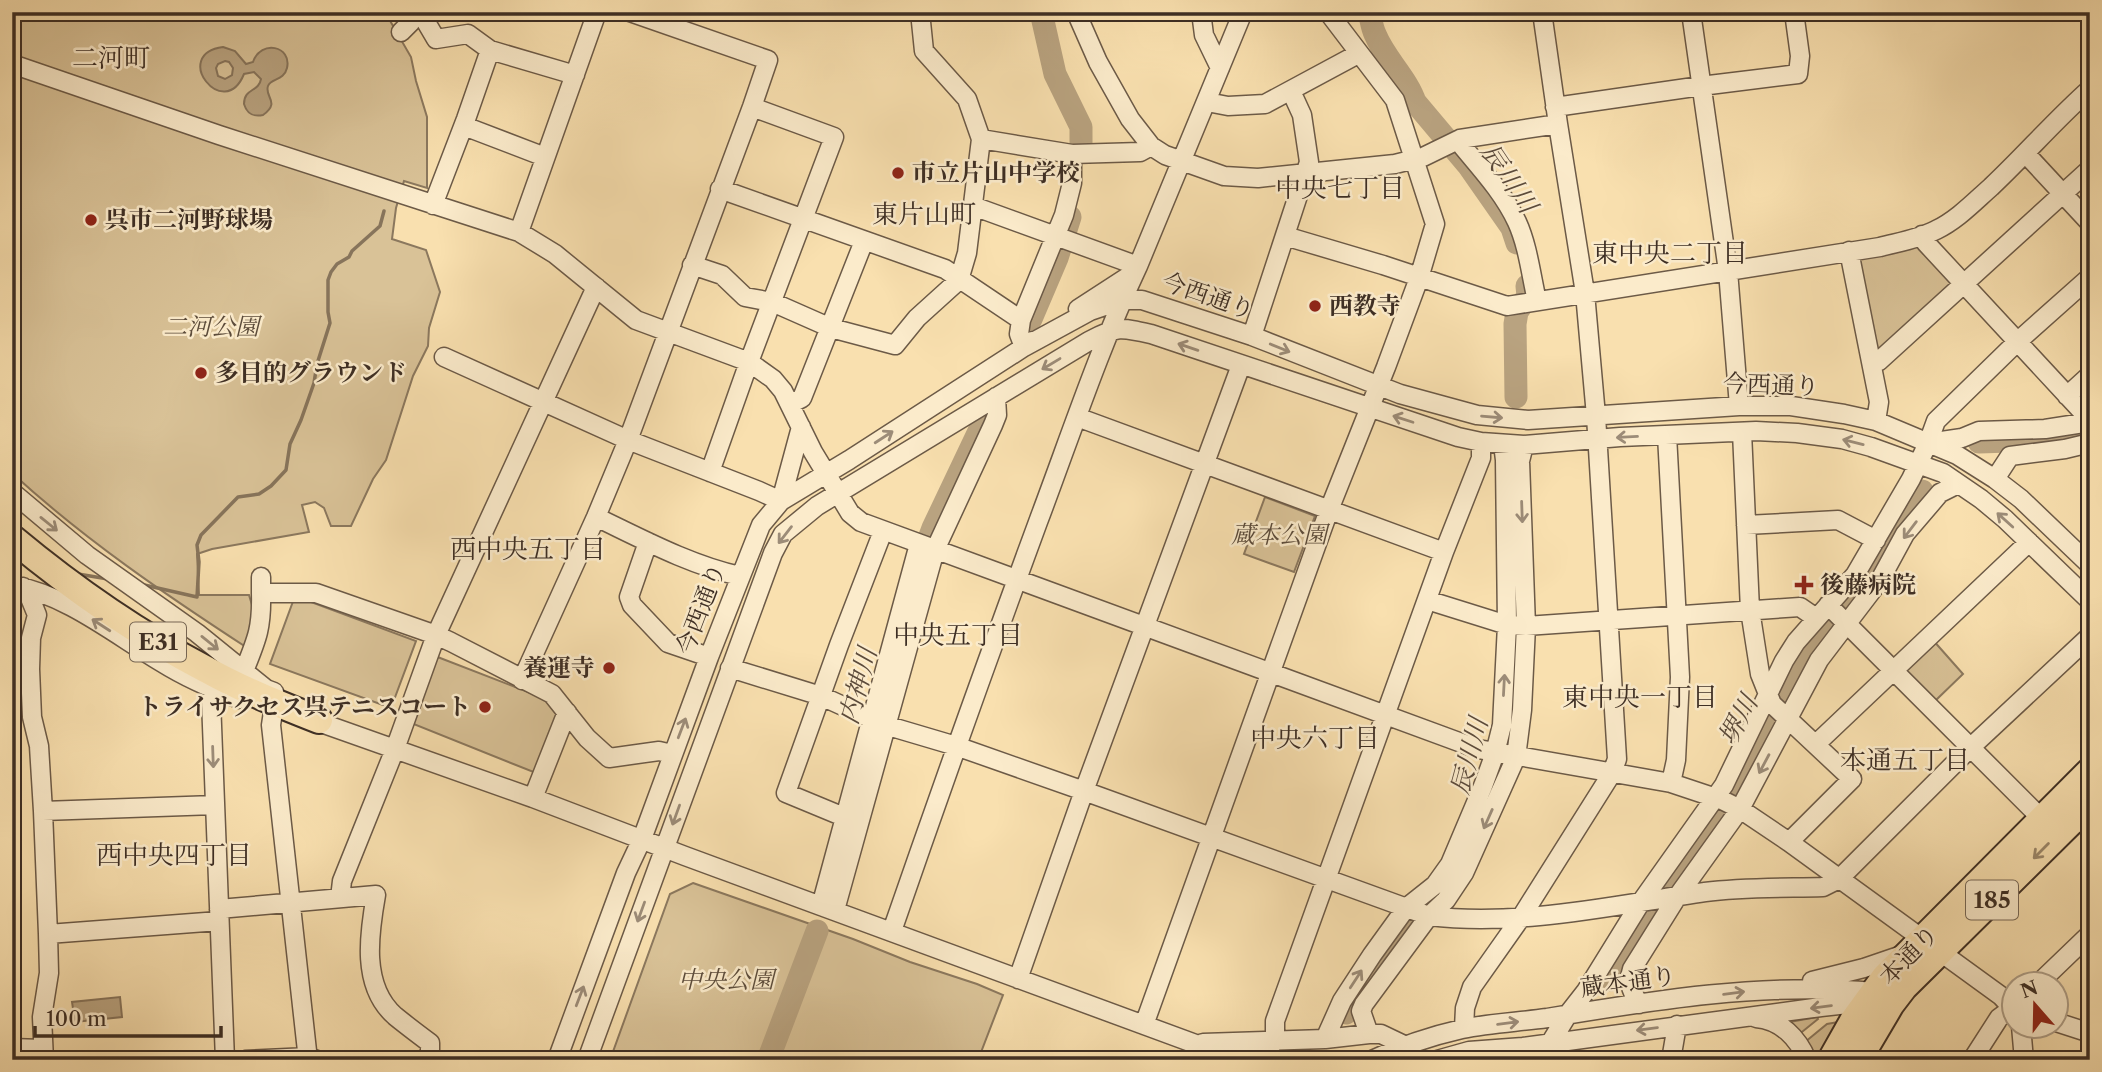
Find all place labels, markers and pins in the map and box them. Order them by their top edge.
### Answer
place label: 市立片山中学校 [912,158,1080,187]
marker: 市立片山中学校 [890,165,906,181]
place label: 呉市二河野球場 [105,205,273,234]
marker: 呉市二河野球場 [83,212,99,228]
place label: 西教寺 [1329,291,1401,320]
marker: 西教寺 [1307,298,1323,314]
place label: 多目的グラウンド [215,358,407,387]
marker: 多目的グラウンド [193,365,209,381]
place label: 後藤病院 [1820,570,1916,599]
marker: 後藤病院 [1794,575,1814,595]
place label: 養運寺 [523,653,595,682]
marker: 養運寺 [601,660,617,676]
place label: トライサクセス呉テニスコート [138,692,471,721]
marker: トライサクセス呉テニスコート [477,699,493,715]

